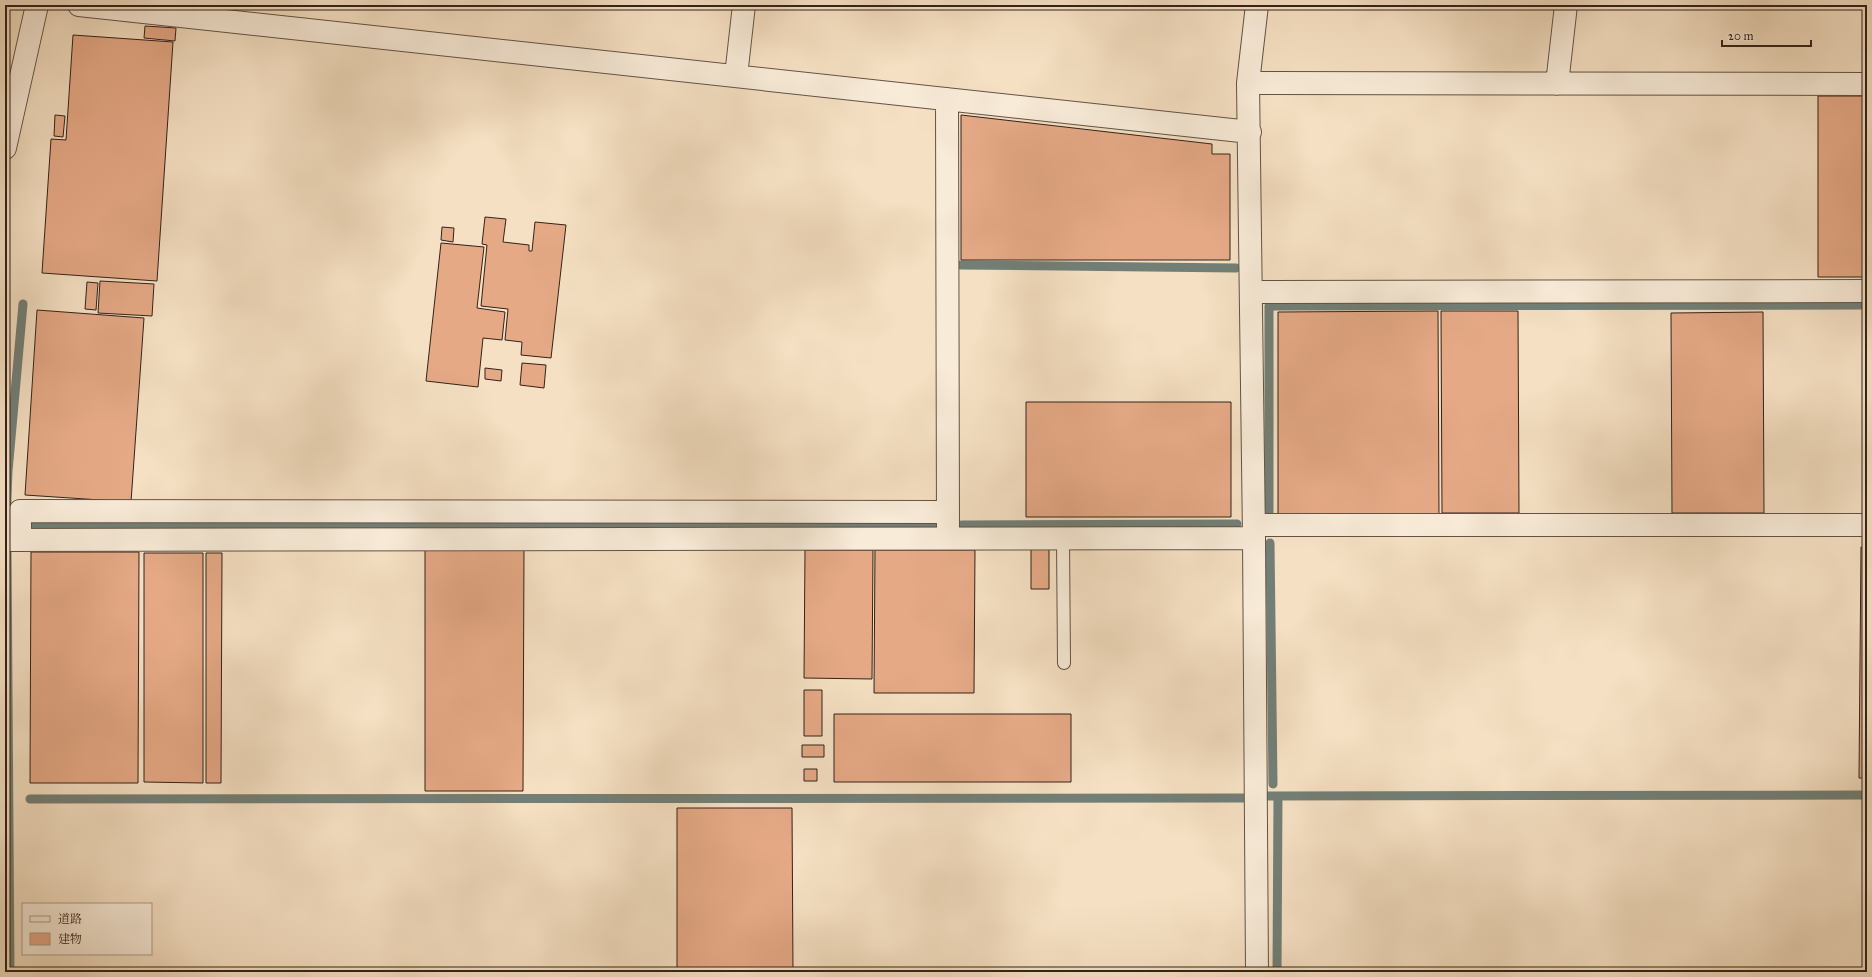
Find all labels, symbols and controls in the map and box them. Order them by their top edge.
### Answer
scale bar [1722,22,1811,48]
text: 20 m [1728,29,1754,43]
legend [22,903,152,955]
text: 道路 [58,912,82,926]
text: 建物 [58,932,82,946]

